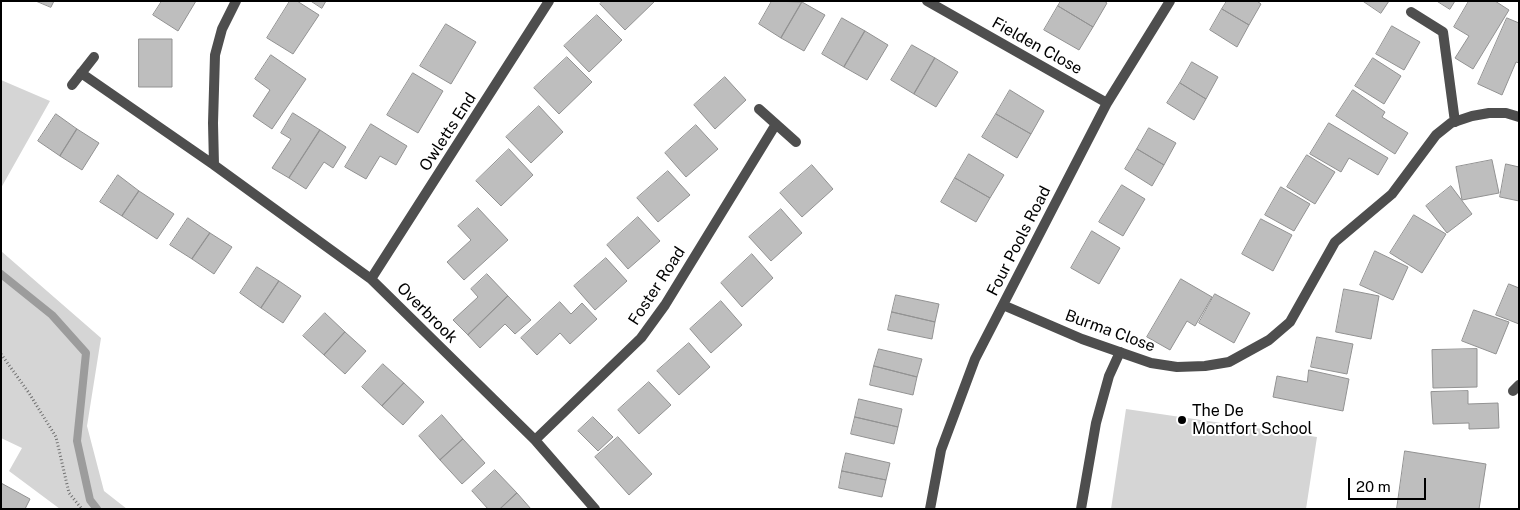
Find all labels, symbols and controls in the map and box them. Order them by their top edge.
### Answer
street label: Fielden Close [988,13,1086,79]
street label: Owletts End [416,89,480,175]
street label: Four Pools Road [983,183,1055,299]
street label: Foster Road [625,243,689,329]
street label: Overbrook [393,279,461,347]
street label: Burma Close [1062,306,1158,356]
place label: The De Montfort School [1192,401,1312,439]
marker: The De Montfort School [1176,414,1188,426]
scale bar [1350,468,1428,500]
text: 20 m [1356,478,1391,495]

